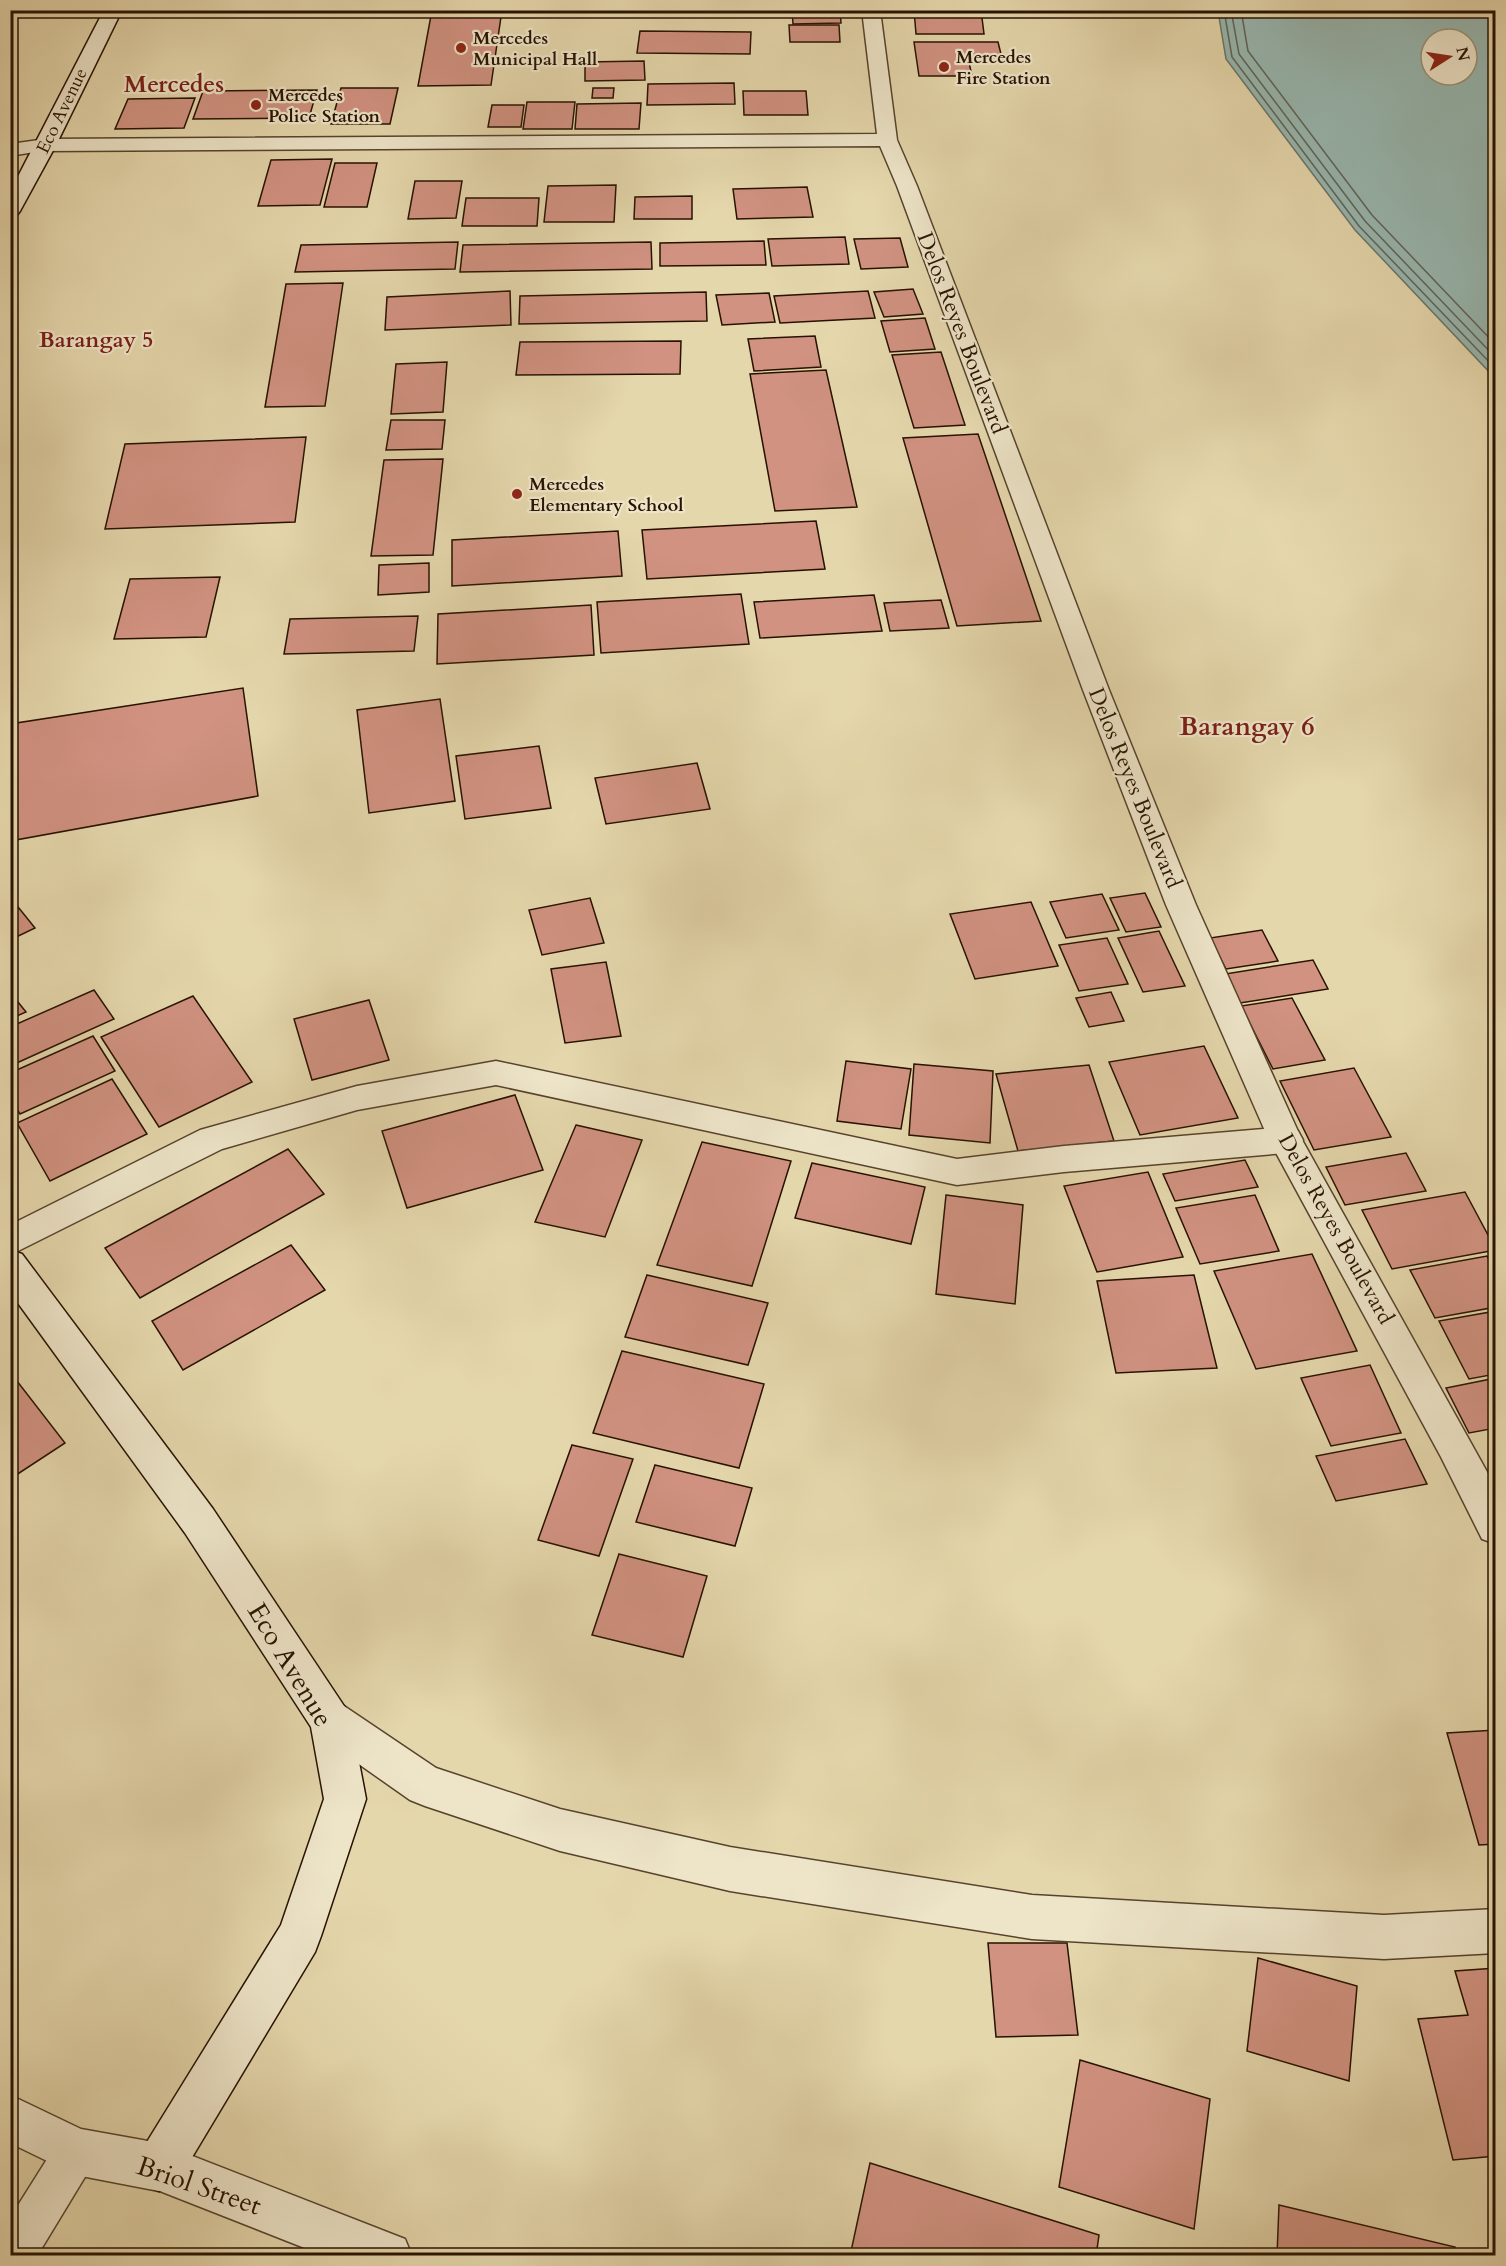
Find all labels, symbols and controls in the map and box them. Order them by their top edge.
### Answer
place label: Mercedes Municipal Hall [473,26,597,72]
north arrow [1419,27,1479,87]
marker: Mercedes Municipal Hall [454,41,468,55]
place label: Mercedes Fire Station [956,45,1051,91]
text: N [1450,45,1475,63]
marker: Mercedes Fire Station [937,60,951,74]
street label: Eco Avenue [31,64,93,158]
district label: Mercedes [124,68,224,101]
place label: Mercedes Police Station [268,83,381,129]
marker: Mercedes Police Station [249,98,263,112]
street label: Delos Reyes Boulevard [910,228,1014,438]
district label: Barangay 5 [39,325,153,355]
place label: Mercedes Elementary School [529,472,683,518]
marker: Mercedes Elementary School [510,487,524,501]
street label: Delos Reyes Boulevard [1081,683,1189,893]
district label: Barangay 6 [1179,709,1315,744]
street label: Delos Reyes Boulevard [1271,1128,1401,1330]
street label: Eco Avenue [239,1596,341,1734]
street label: Briol Street [132,2147,267,2225]

